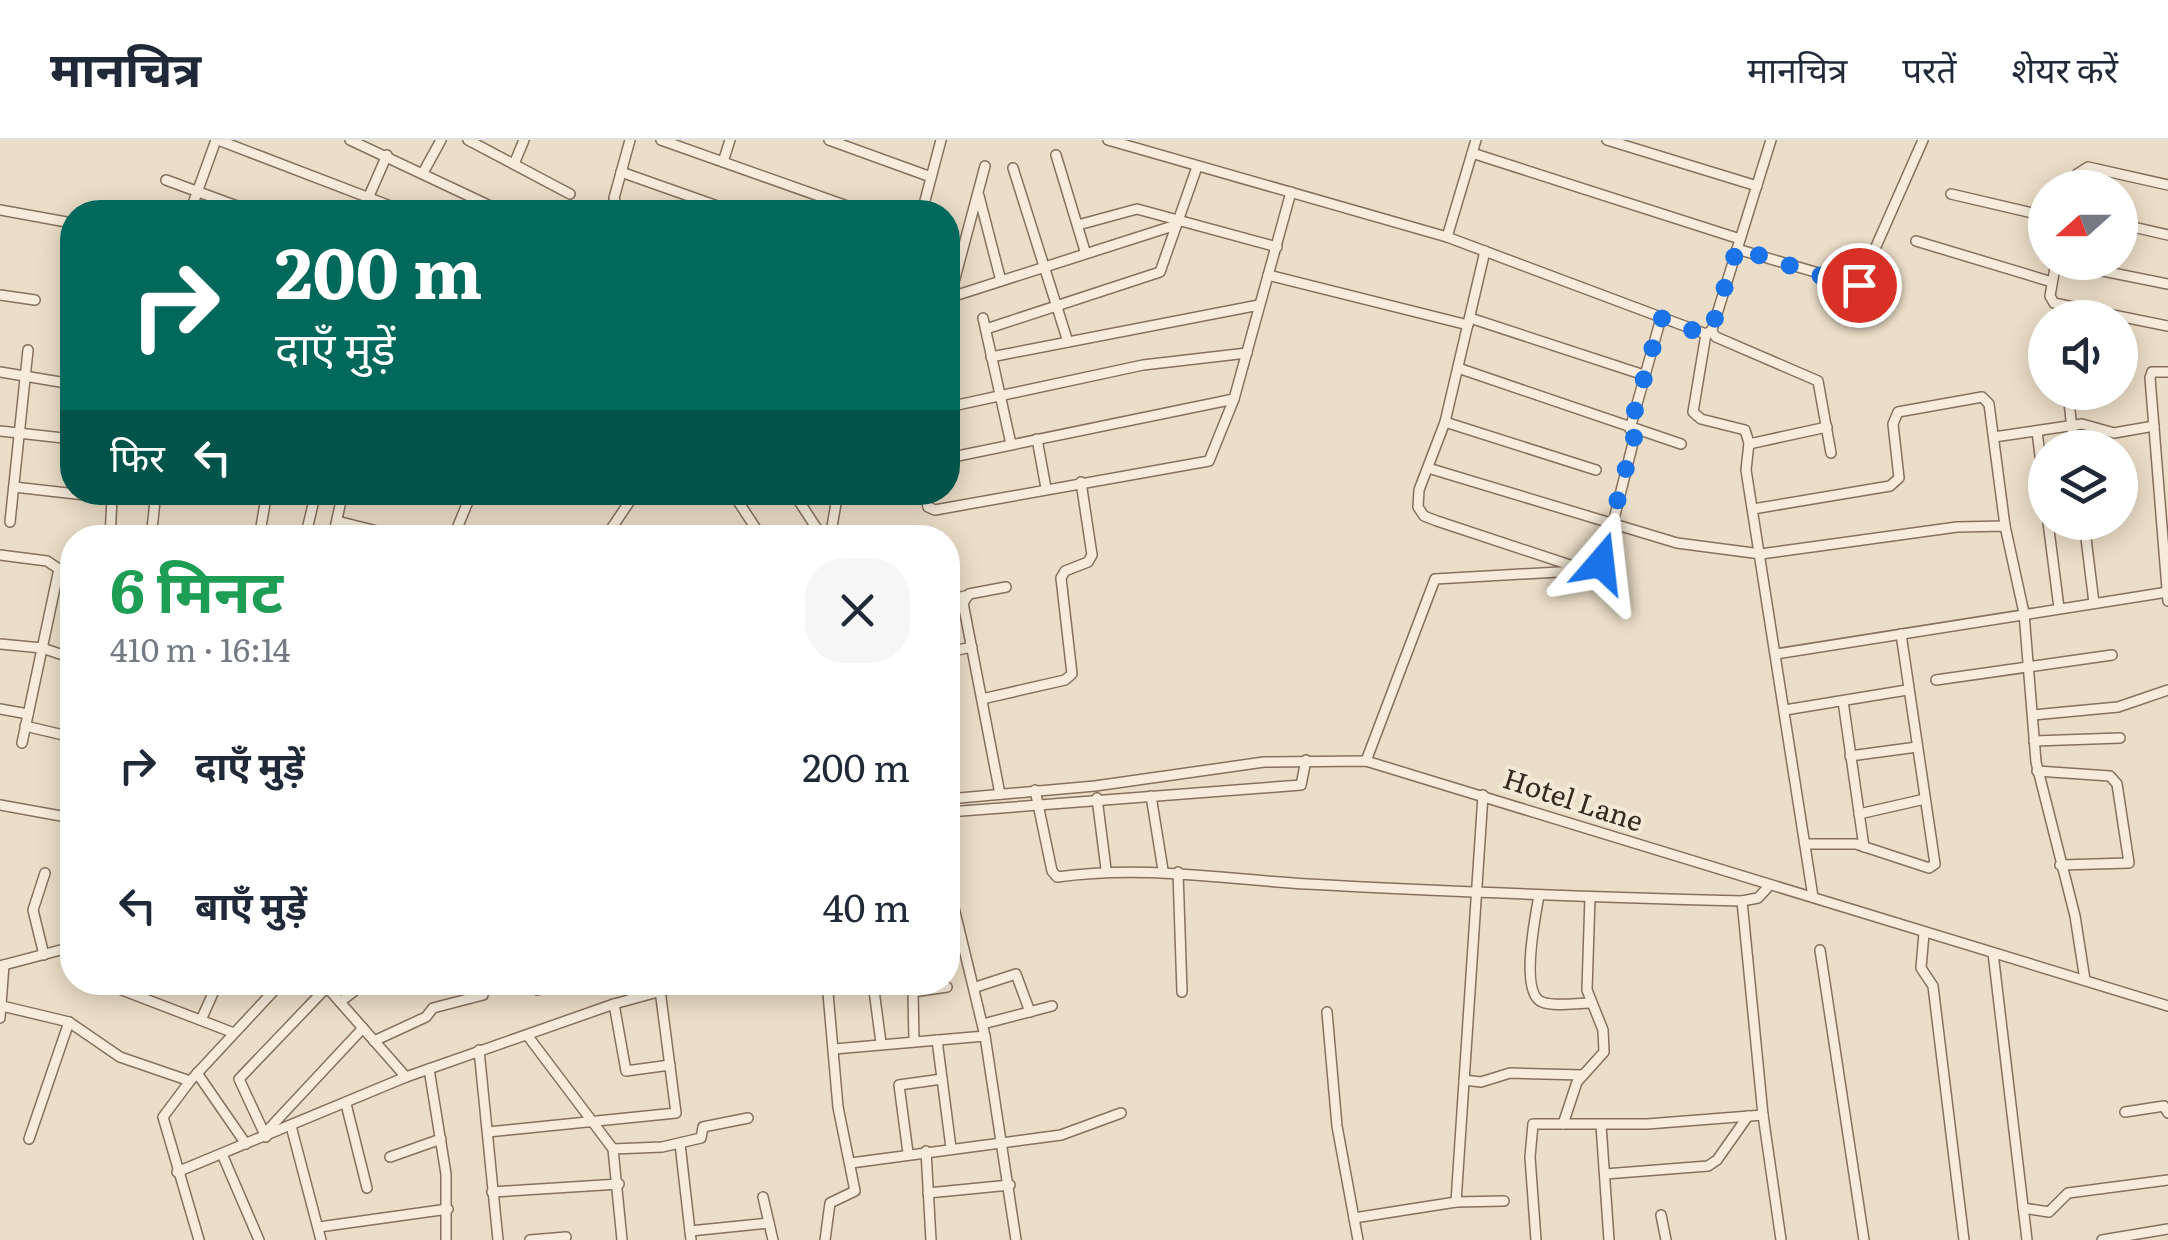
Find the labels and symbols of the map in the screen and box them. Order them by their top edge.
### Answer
north arrow [2028,170,2138,280]
pin [1817,243,1902,328]
position arrow [1549,511,1653,615]
street label: Hotel Lane [1498,756,1649,840]

